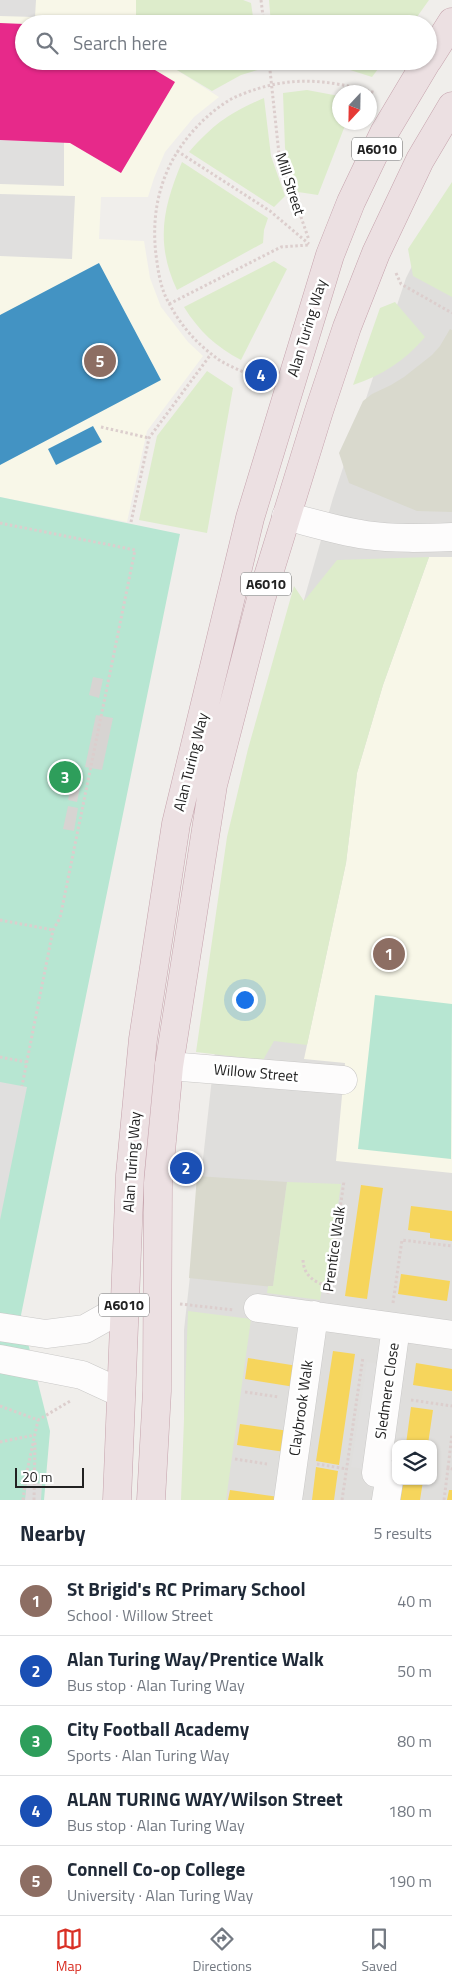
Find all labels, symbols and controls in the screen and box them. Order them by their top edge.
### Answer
search box [15,15,437,70]
text: Search here [73,28,167,57]
icon: search [33,29,61,57]
north arrow [332,85,377,130]
road number: A6010 [352,138,402,160]
street label: Mill Street [270,149,312,219]
street label: Alan Turing Way [281,276,332,380]
pin: 5 [84,342,116,380]
pin: 4 [245,356,277,394]
road number: A6010 [241,572,291,596]
street label: Alan Turing Way [167,710,214,814]
pin: 3 [49,758,81,796]
pin: 1 [373,935,405,973]
your location [232,987,258,1013]
street label: Willow Street [213,1057,300,1088]
street label: Alan Turing Way [117,1111,147,1213]
pin: 2 [170,1149,202,1187]
street label: Prentice Walk [316,1204,351,1293]
road number: A6010 [99,1294,149,1316]
street label: Sledmere Close [368,1341,405,1441]
street label: Claybrook Walk [282,1358,319,1457]
map controls [392,1440,437,1485]
button: layers [392,1440,437,1485]
scale bar [15,1465,84,1488]
text: 20 m [22,1466,52,1487]
text: Nearby [20,1517,85,1549]
text: 5 results [373,1521,432,1545]
text: St Brigid's RC Primary School [67,1574,306,1603]
text: 1 [32,1589,40,1613]
text: 40 m [397,1589,432,1613]
text: School · Willow Street [67,1603,213,1627]
text: Alan Turing Way/Prentice Walk [67,1644,324,1673]
text: 2 [32,1659,40,1683]
text: 50 m [397,1659,432,1683]
text: Bus stop · Alan Turing Way [67,1673,245,1697]
text: City Football Academy [67,1714,249,1743]
text: 3 [32,1729,40,1753]
text: 80 m [397,1729,432,1753]
text: Sports · Alan Turing Way [67,1743,230,1767]
text: ALAN TURING WAY/Wilson Street [67,1784,343,1813]
text: 4 [32,1799,40,1823]
text: 180 m [388,1799,432,1823]
text: Bus stop · Alan Turing Way [67,1813,245,1837]
text: Connell Co-op College [67,1854,245,1883]
text: 5 [32,1869,40,1893]
text: 190 m [388,1869,432,1893]
text: University · Alan Turing Way [67,1883,253,1907]
tab: Map [55,1925,83,1976]
tab: Directions [192,1925,252,1976]
tab: Saved [362,1925,397,1976]

